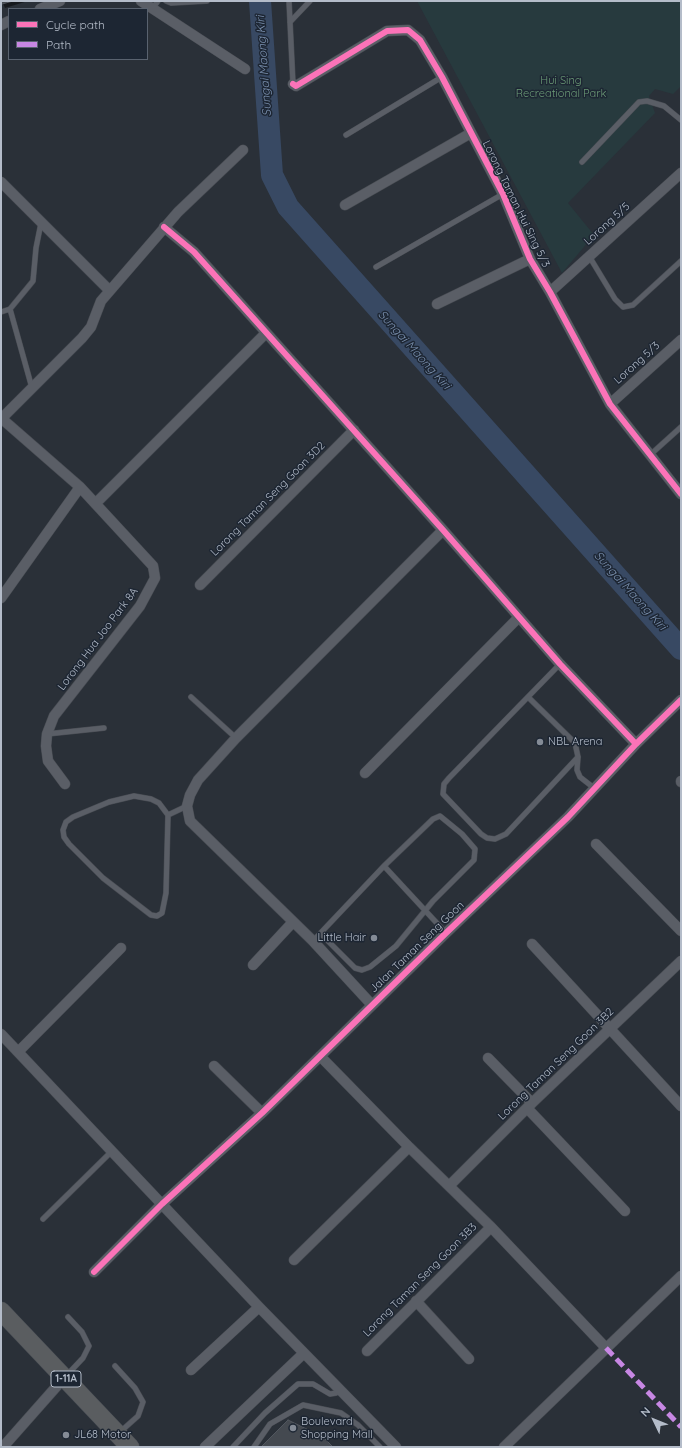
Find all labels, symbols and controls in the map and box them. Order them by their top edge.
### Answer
legend [8,8,148,60]
water label: Sungai Maong Kiri [253,15,275,117]
text: Cycle path [46,17,105,32]
text: Path [46,37,71,52]
park label: Hui Sing Recreational Park [516,74,606,100]
street label: Lorong Taman Hui Sing 5/3 [480,138,552,270]
street label: Lorong 5/5 [581,200,633,248]
water label: Sungai Maong Kiri [375,308,453,392]
street label: Lorong 5/3 [611,339,663,387]
street label: Lorong Taman Seng Goon 3D2 [208,439,328,559]
water label: Sungai Maong Kiri [591,549,669,633]
street label: Lorong Hua Joo Park 8A [55,585,141,693]
place label: NBL Arena [548,735,602,749]
marker: NBL Arena [535,737,545,747]
street label: Jalan Taman Seng Goon [367,899,467,995]
place label: Little Hair [318,931,366,945]
marker: Little Hair [369,933,379,943]
street label: Lorong Taman Seng Goon 3B2 [495,1005,617,1123]
street label: Lorong Taman Seng Goon 3B3 [360,1220,480,1340]
road number: 1-11A [51,1371,81,1387]
north arrow [634,1400,674,1440]
text: N [637,1404,653,1420]
place label: Boulevard Shopping Mall [301,1415,373,1441]
marker: Boulevard Shopping Mall [288,1423,298,1433]
place label: JL68 Motor [74,1428,131,1442]
marker: JL68 Motor [61,1430,71,1440]

